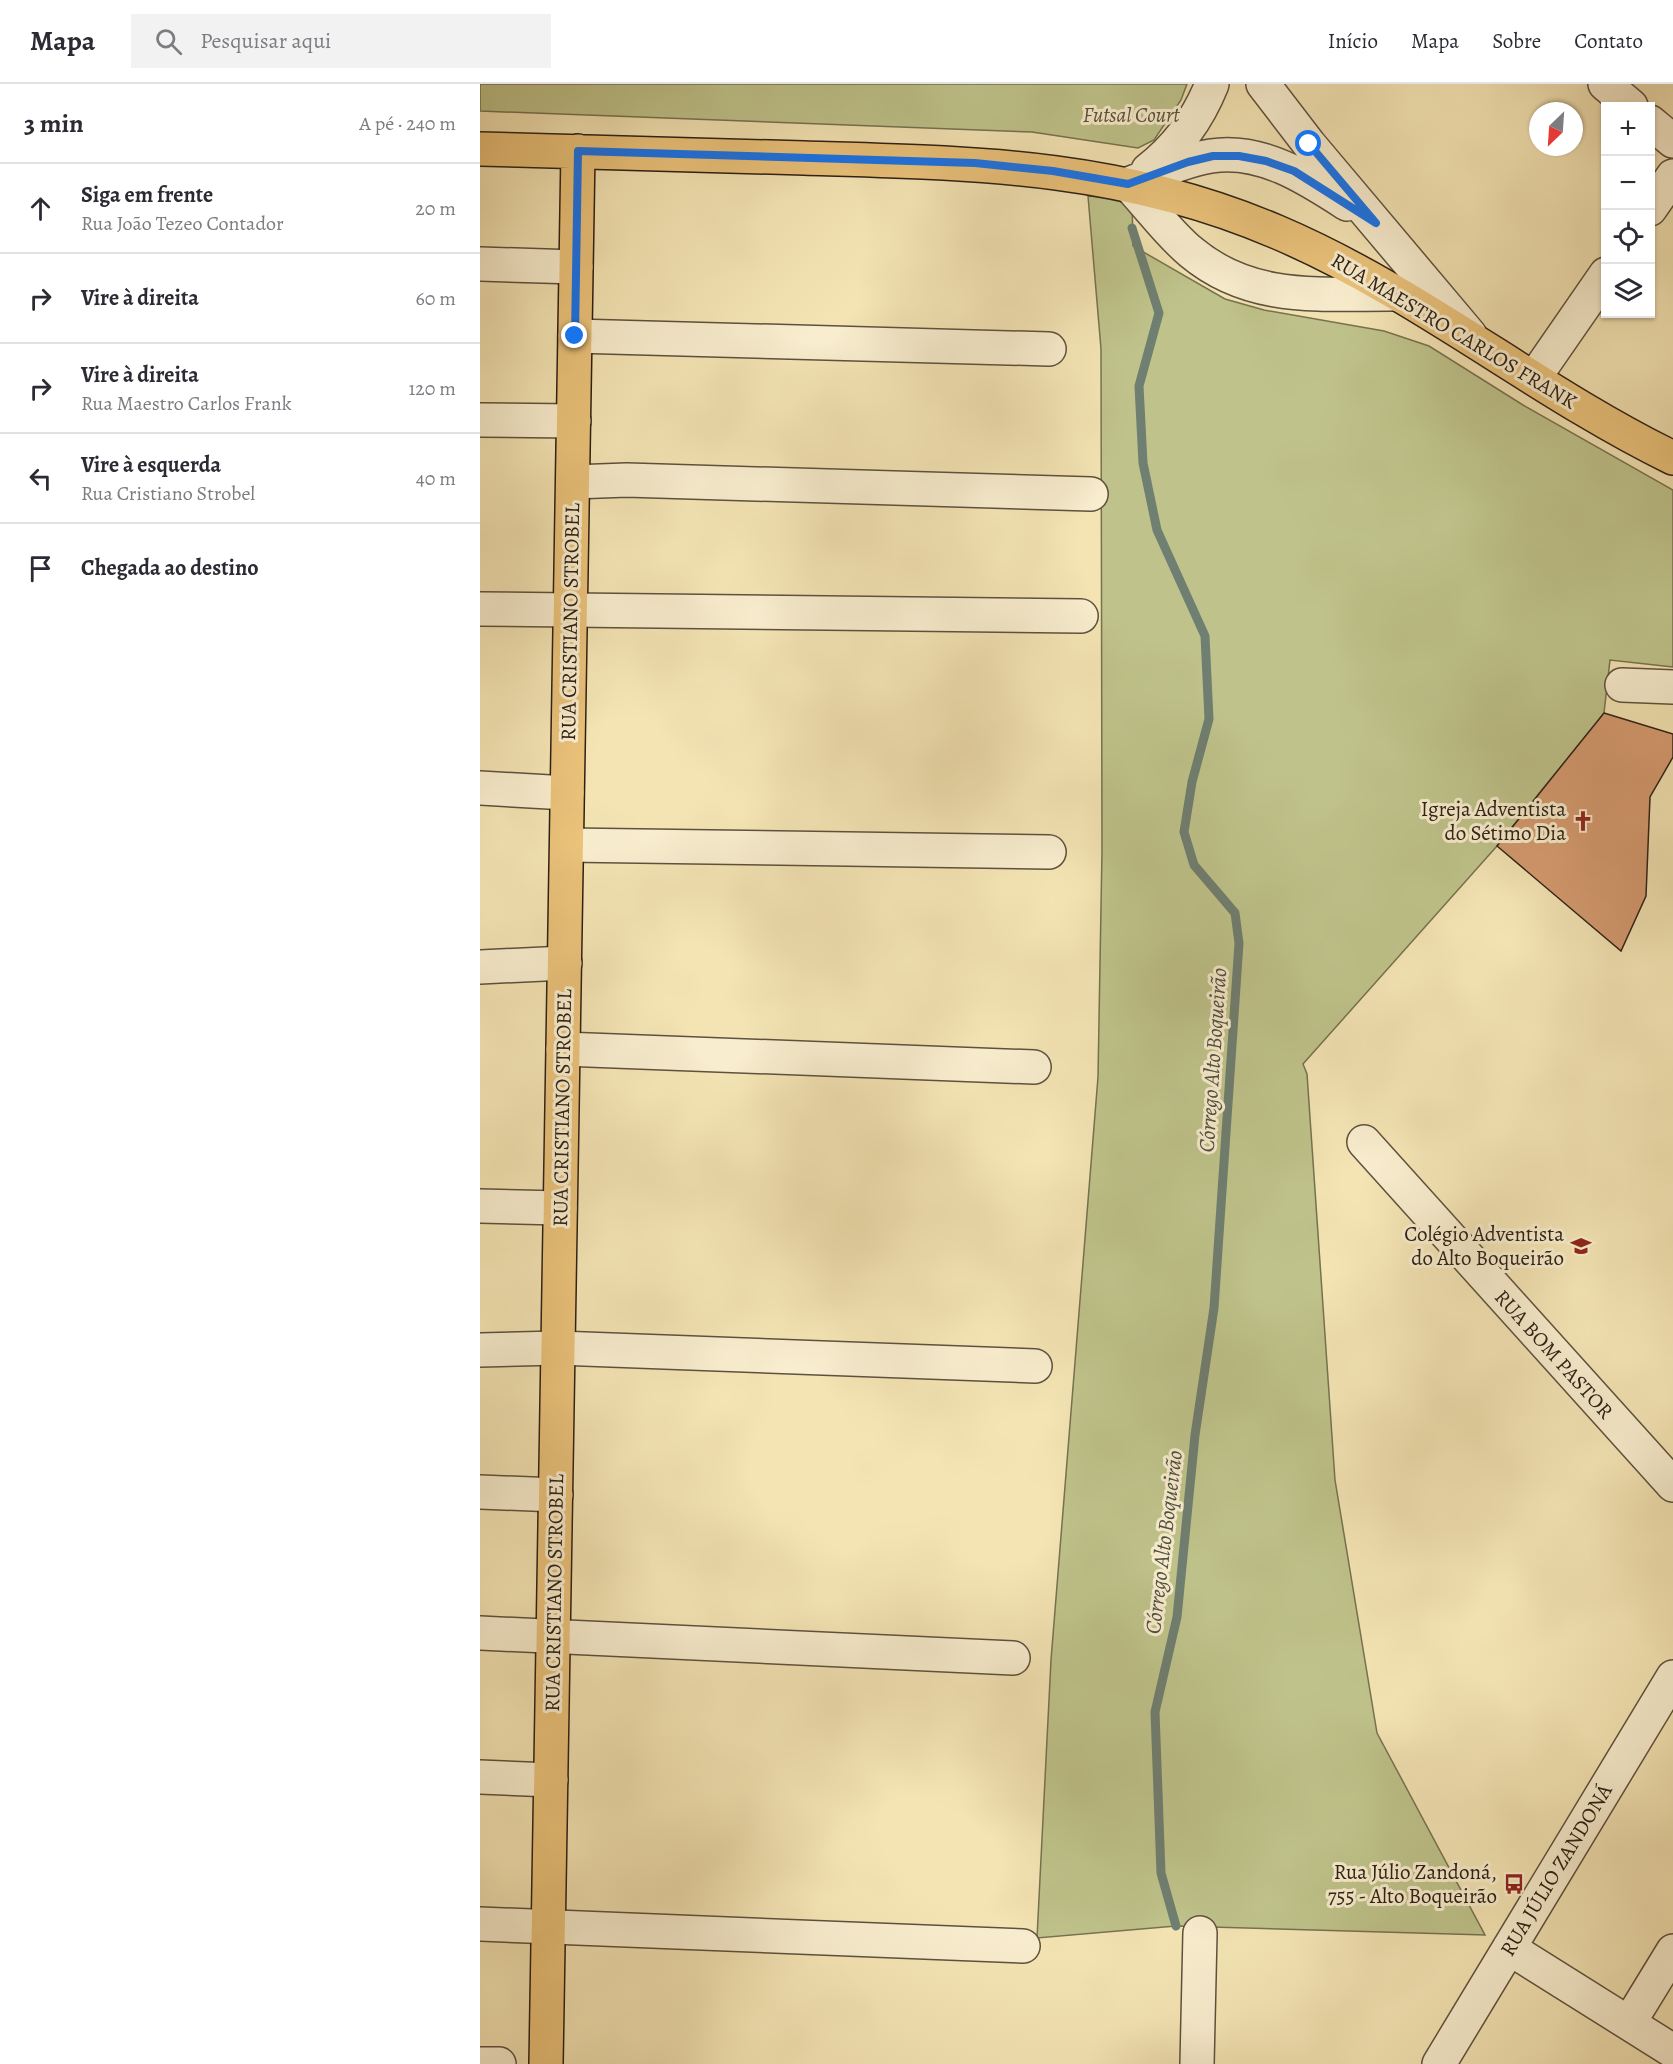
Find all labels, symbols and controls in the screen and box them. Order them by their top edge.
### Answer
search box [131,14,551,68]
text: Mapa [30,22,95,60]
icon: search [152,25,185,58]
text: Pesquisar aqui [200,26,331,56]
text: Início [1328,27,1378,55]
text: Mapa [1411,27,1459,55]
text: Sobre [1492,27,1541,55]
text: Contato [1574,27,1643,55]
park label: Futsal Court [1083,101,1180,129]
north arrow [1529,102,1583,156]
map controls [1601,102,1655,318]
button: + [1601,102,1655,156]
text: 3 min [24,106,84,141]
text: A pé · 240 m [359,110,456,137]
route start [1295,130,1321,156]
button: − [1601,156,1655,210]
text: Siga em frente [81,180,213,210]
icon: ahead [24,192,57,225]
text: 20 m [415,195,456,222]
text: Rua João Tezeo Contador [81,210,284,237]
button: locate [1601,210,1655,264]
street label: RUA MAESTRO CARLOS FRANK [1326,246,1582,416]
button: layers [1601,264,1655,318]
icon: right [24,282,57,315]
text: Vire à direita [81,283,199,313]
text: 60 m [416,285,456,312]
route end [561,322,587,348]
text: Vire à direita [81,360,199,390]
icon: right [24,372,57,405]
text: 120 m [408,375,456,402]
text: Rua Maestro Carlos Frank [81,390,292,417]
text: Vire à esquerda [81,450,221,480]
icon: left [24,462,57,495]
text: 40 m [416,465,456,492]
text: Rua Cristiano Strobel [81,480,255,507]
street label: RUA CRISTIANO STROBEL [554,503,586,741]
icon: arrive [24,552,57,585]
text: Chegada ao destino [81,553,259,583]
place label: Igreja Adventista do Sétimo Dia [1421,795,1566,847]
church icon: Igreja Adventista do Sétimo Dia [1571,809,1595,833]
water label: Córrego Alto Boqueirão [1192,967,1234,1153]
street label: RUA CRISTIANO STROBEL [546,989,578,1227]
place label: Colégio Adventista do Alto Boqueirão [1404,1220,1564,1272]
school or university icon: Colégio Adventista do Alto Boqueirão [1569,1234,1593,1258]
street label: RUA BOM PASTOR [1488,1283,1620,1425]
water label: Córrego Alto Boqueirão [1138,1449,1190,1636]
street label: RUA CRISTIANO STROBEL [538,1474,570,1712]
street label: RUA JÚLIO ZANDONÁ [1493,1778,1619,1961]
place label: Rua Júlio Zandoná, 755 - Alto Boqueirão [1328,1858,1497,1910]
bus stop icon: Rua Júlio Zandoná, 755 - Alto Boqueirão [1502,1872,1526,1896]

